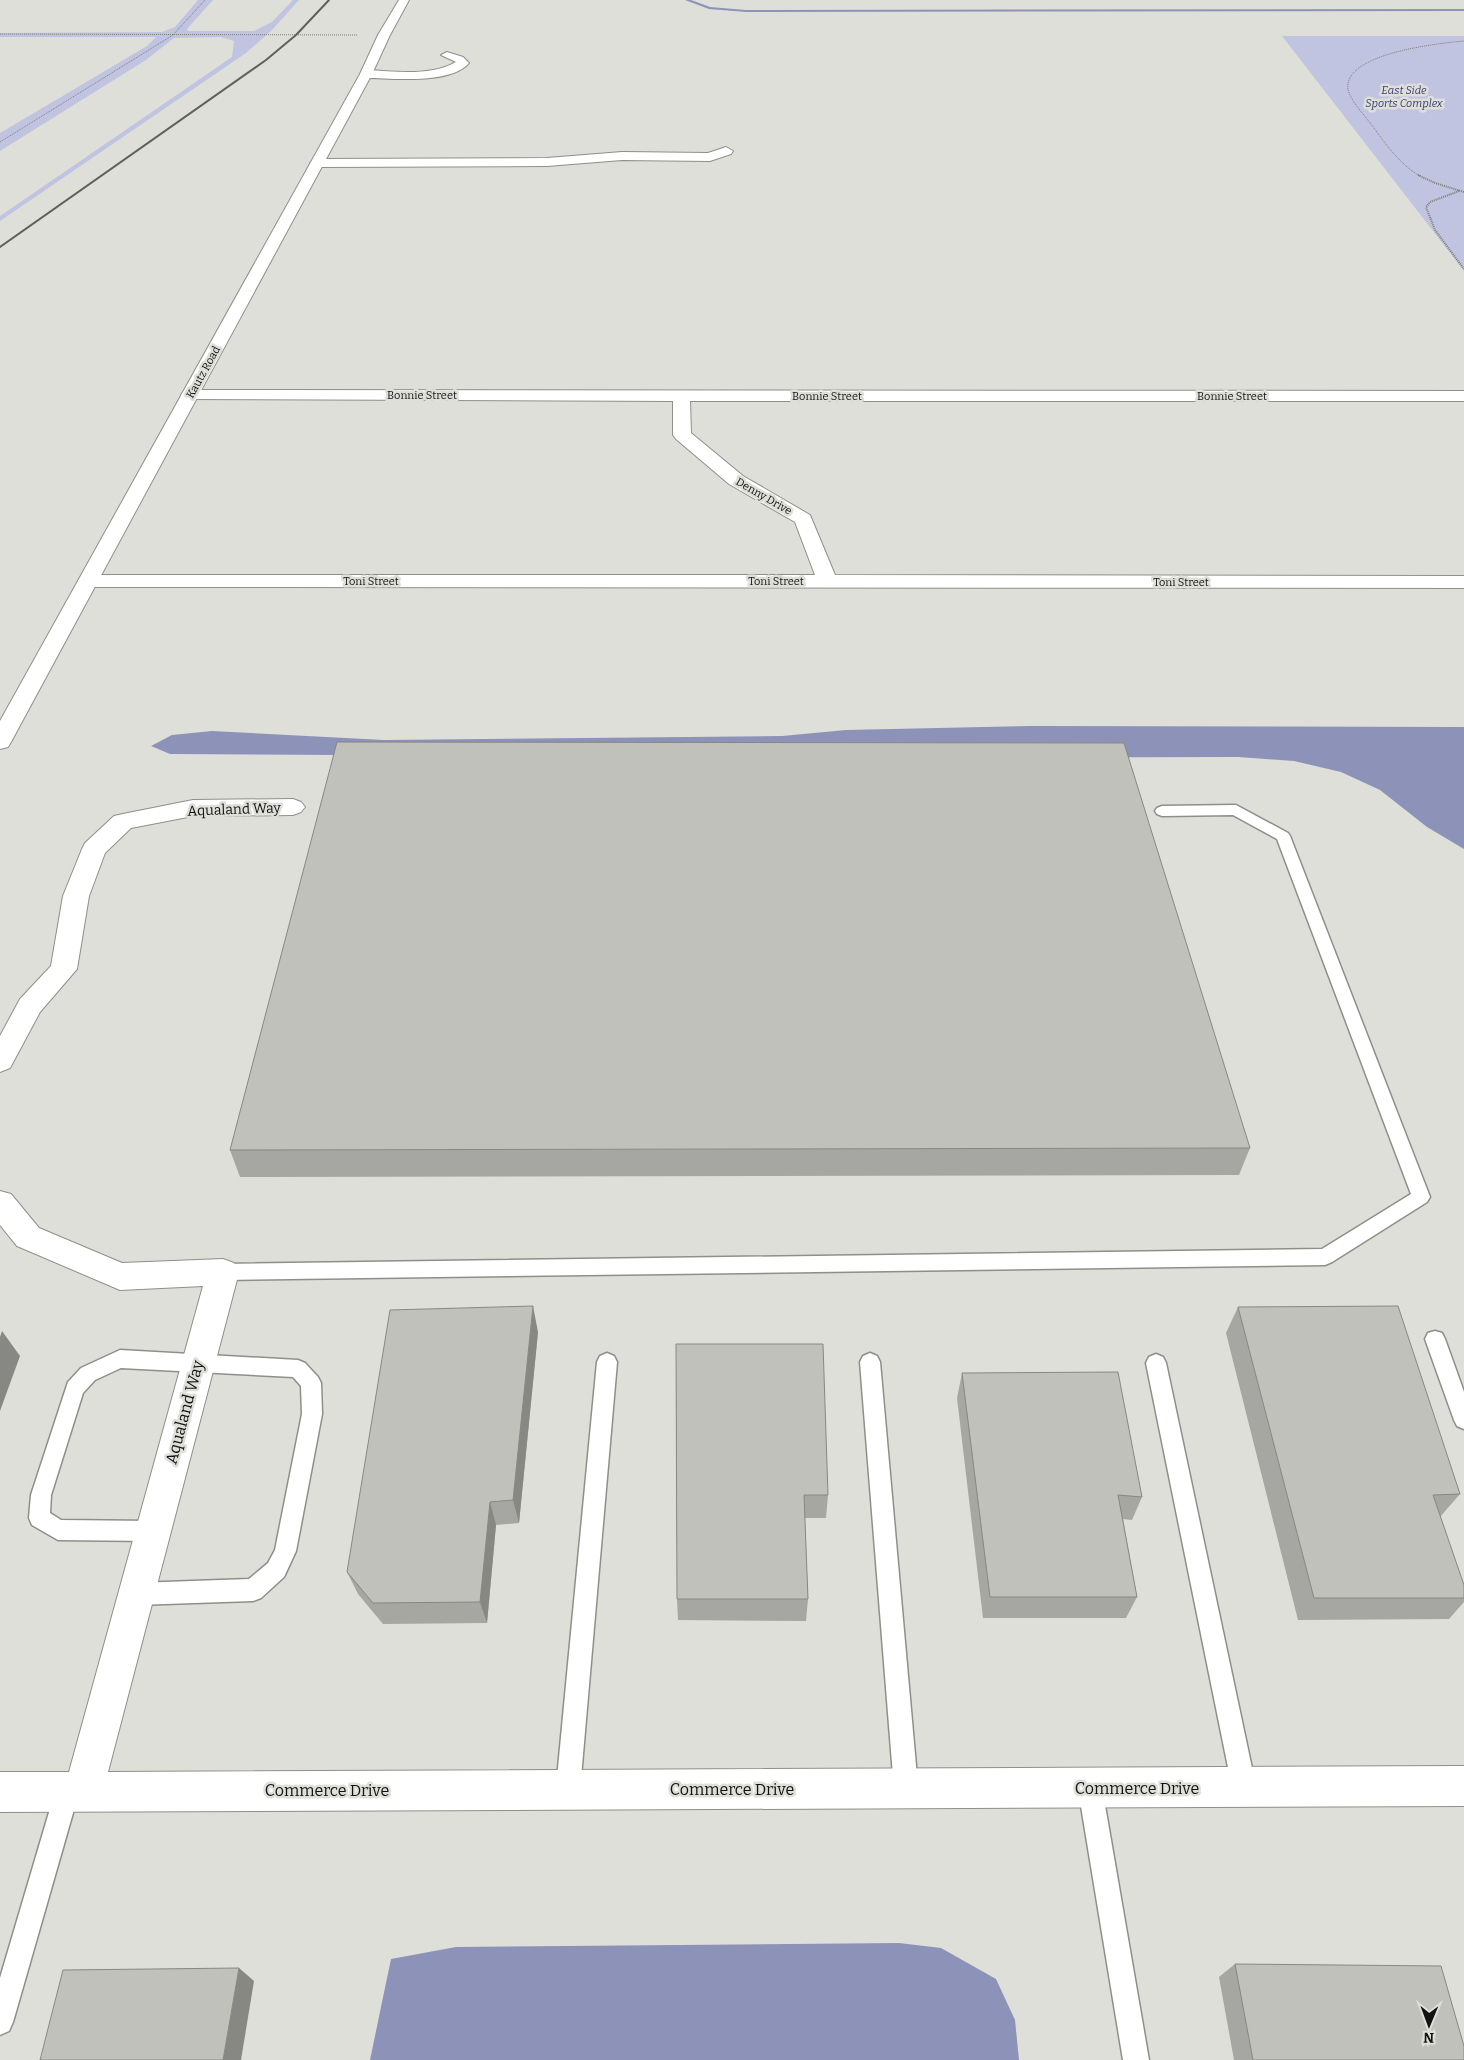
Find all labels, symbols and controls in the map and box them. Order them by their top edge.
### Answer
park label: East Side Sports Complex [1365,84,1444,110]
street label: Kautz Road [184,344,223,401]
street label: Bonnie Street [387,389,457,402]
street label: Bonnie Street [792,390,862,403]
street label: Bonnie Street [1197,390,1267,403]
street label: Denny Drive [733,475,794,518]
street label: Toni Street [343,575,399,588]
street label: Toni Street [748,575,804,588]
street label: Toni Street [1153,576,1209,589]
street label: Aqualand Way [187,799,282,820]
street label: Aqualand Way [162,1358,208,1466]
street label: Commerce Drive [1075,1779,1199,1798]
street label: Commerce Drive [670,1780,794,1799]
street label: Commerce Drive [265,1781,389,1800]
north arrow [1404,2000,1454,2050]
text: N [1423,2029,1434,2046]

